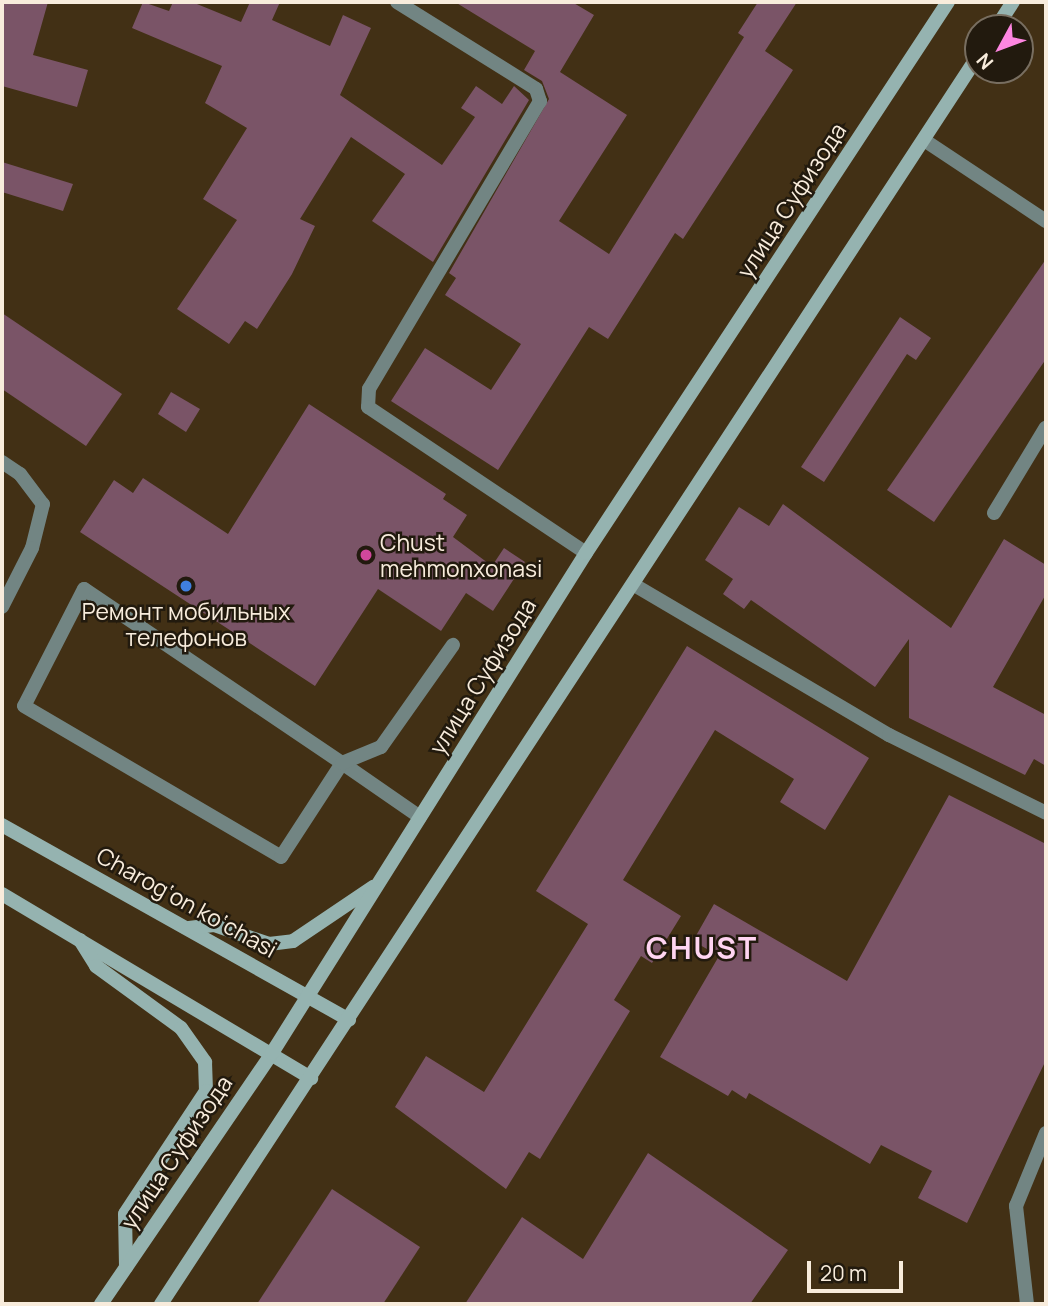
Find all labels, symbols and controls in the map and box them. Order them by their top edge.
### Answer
north arrow [964,14,1034,84]
text: N [970,48,999,75]
street label: улица Суфизода [731,117,851,283]
place label: Chust mehmonxonasi [380,528,542,582]
marker: Chust mehmonxonasi [358,547,374,563]
marker: Ремонт мобильных телефонов [178,578,194,594]
street label: улица Суфизода [423,593,541,759]
place label: Ремонт мобильных телефонов [82,597,290,651]
street label: Charog‘on ko‘chasi [92,841,282,963]
district label: CHUST [646,930,758,966]
street label: улица Суфизода [114,1070,238,1234]
scale bar [810,1246,906,1290]
text: 20 m [820,1259,867,1287]

